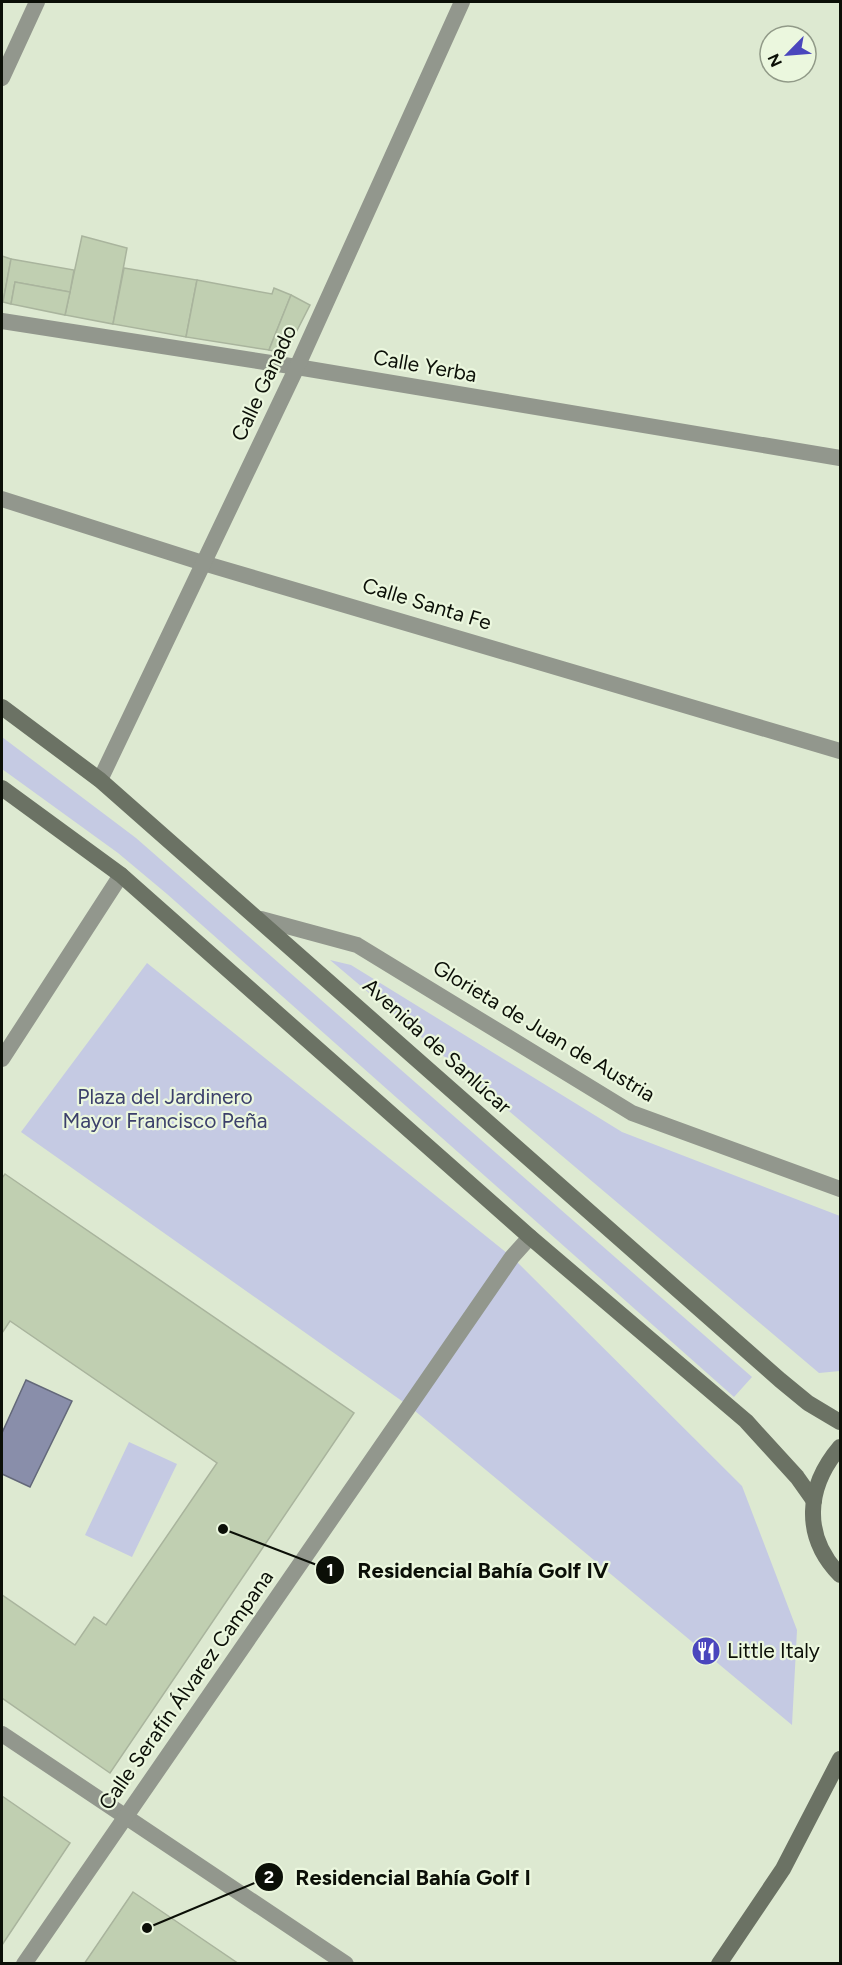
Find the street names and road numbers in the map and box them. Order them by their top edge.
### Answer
street label: Calle Ganado [226,321,301,445]
street label: Calle Yerba [371,344,479,387]
street label: Calle Santa Fe [360,572,495,635]
street label: Glorieta de Juan de Austria [429,954,660,1107]
street label: Avenida de Sanlúcar [358,973,517,1119]
street label: Calle Serafín Álvarez Campana [93,1565,278,1814]

